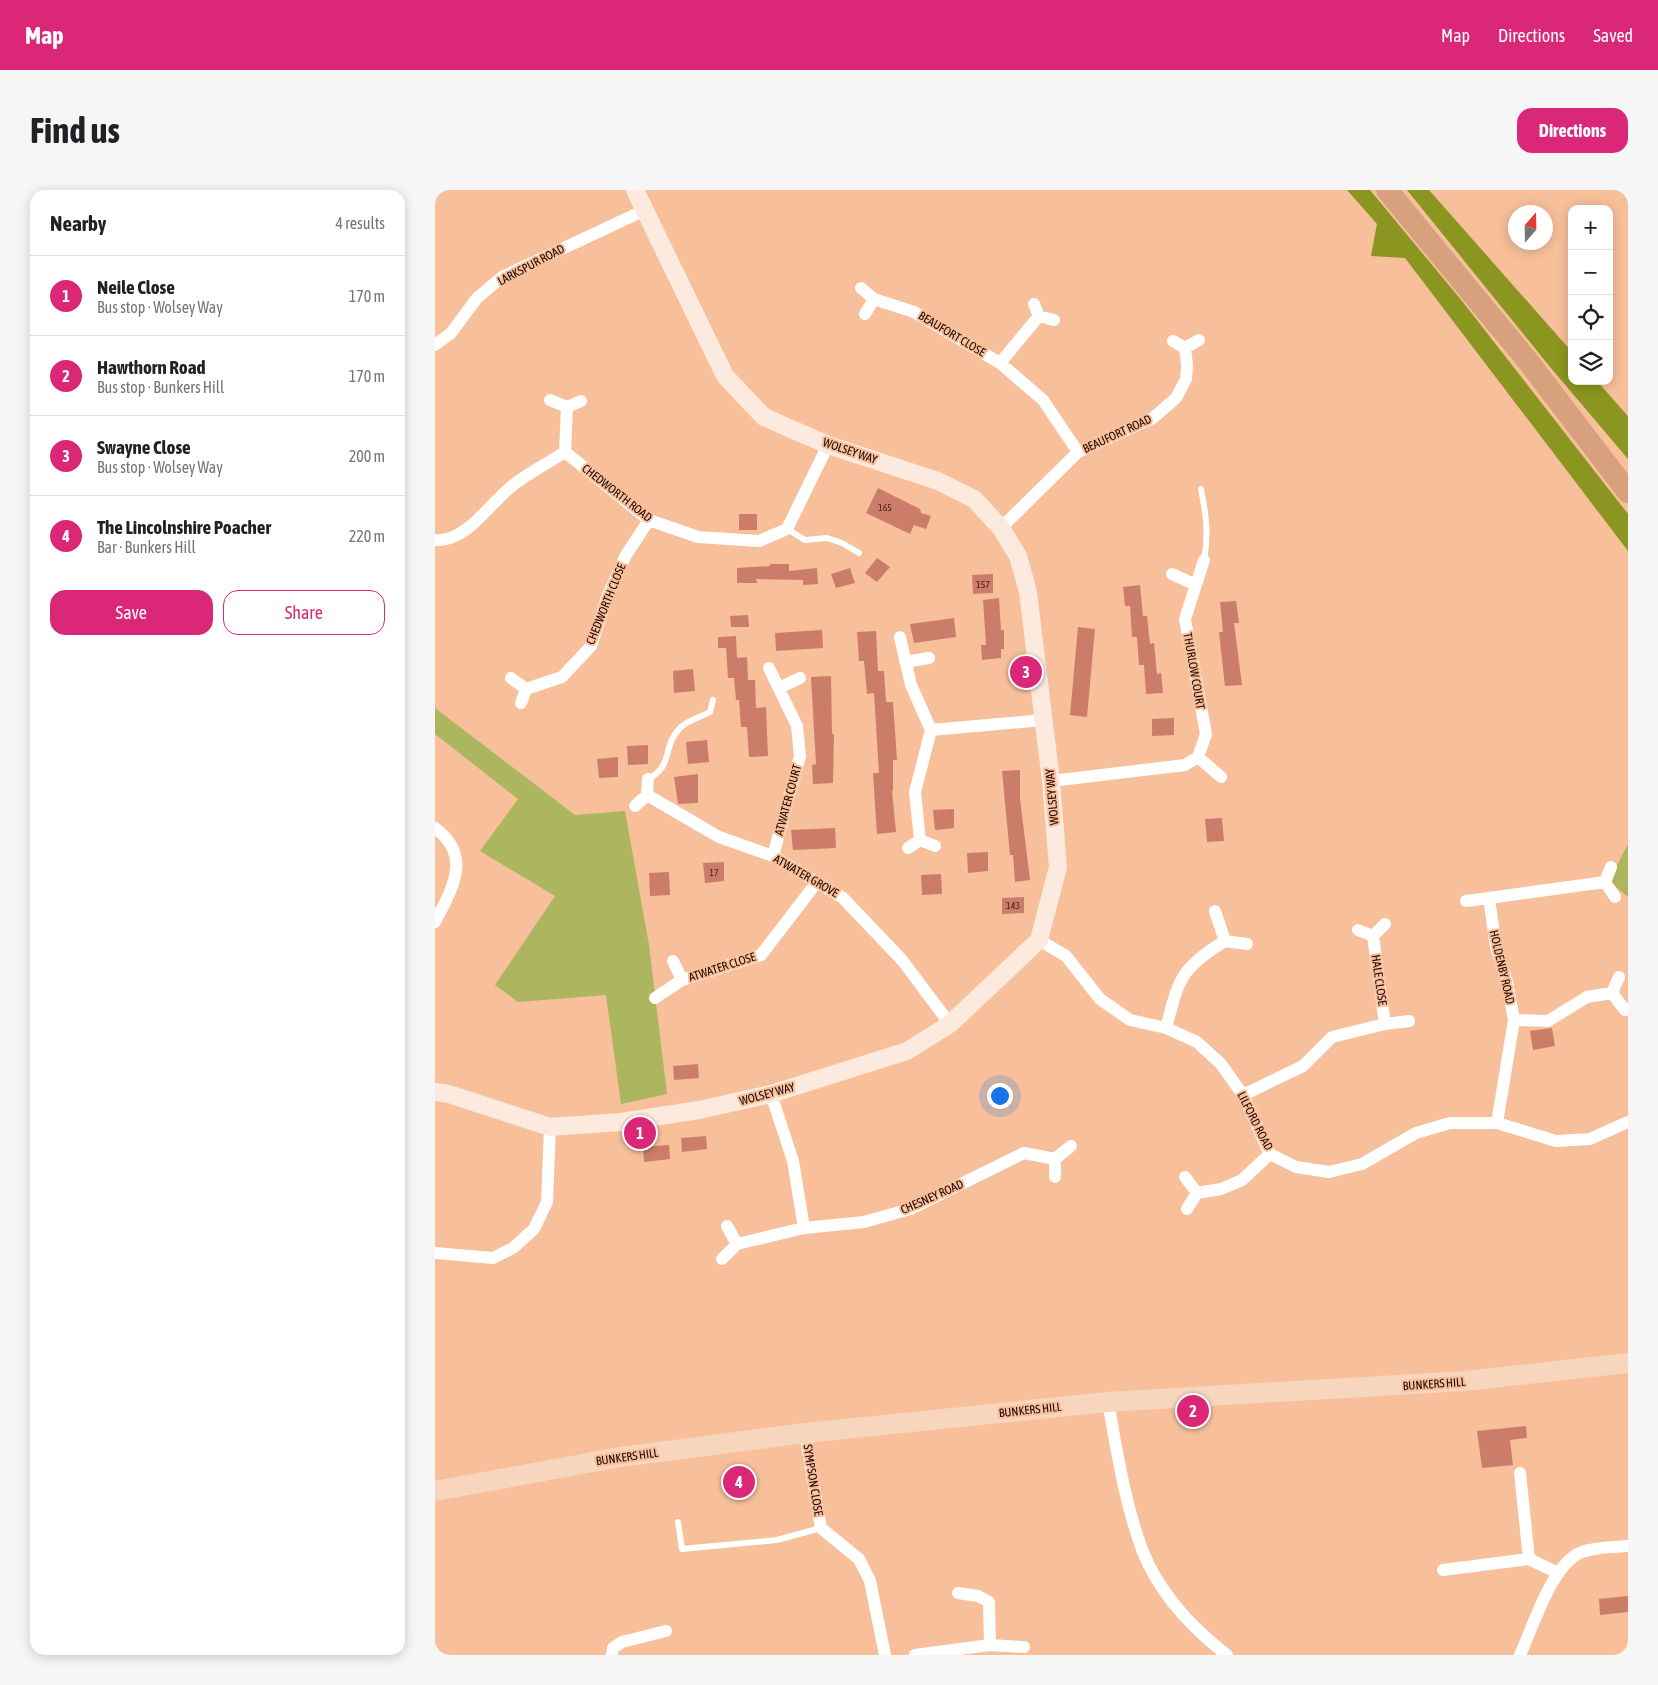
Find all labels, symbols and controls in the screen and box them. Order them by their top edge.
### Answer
text: Map [25,22,64,49]
text: Map [1441,25,1470,46]
text: Directions [1498,25,1565,46]
text: Saved [1593,25,1633,46]
button: Directions [1517,108,1628,153]
text: Find us [30,110,120,150]
north arrow [1508,205,1553,250]
map controls [1568,205,1613,385]
button: + [1568,205,1613,250]
text: Nearby [50,211,106,235]
text: 4 results [335,214,385,232]
street label: LARKSPUR ROAD [495,241,567,288]
button: − [1568,250,1613,295]
text: Neile Close [97,276,175,298]
text: 1 [62,287,70,305]
text: 170 m [349,287,385,305]
button: locate [1568,295,1613,340]
text: Bus stop · Wolsey Way [97,298,223,316]
street label: BEAUFORT CLOSE [916,309,988,359]
button: layers [1568,340,1613,385]
text: Hawthorn Road [97,356,206,378]
text: 2 [62,367,70,385]
text: 170 m [349,367,385,385]
text: Bus stop · Bunkers Hill [97,378,224,396]
street label: BEAUFORT ROAD [1081,412,1154,456]
street label: WOLSEY WAY [821,435,880,467]
text: Swayne Close [97,436,191,458]
text: 3 [62,447,70,465]
text: 200 m [349,447,385,465]
text: Bus stop · Wolsey Way [97,458,223,476]
street label: CHEDWORTH ROAD [579,461,655,525]
house number: 165 [878,502,892,513]
text: The Lincolnshire Poacher [97,516,271,538]
text: 4 [62,527,70,545]
text: 220 m [349,527,385,545]
text: Bar · Bunkers Hill [97,538,196,556]
street label: CHEDWORTH CLOSE [583,561,629,647]
house number: 157 [976,579,990,590]
button: Save [50,590,213,635]
button: Share [223,590,385,635]
street label: THURLOW COURT [1180,632,1208,711]
pin: 3 [1010,653,1042,691]
street label: ATWATER COURT [772,762,804,837]
street label: WOLSEY WAY [1043,768,1061,826]
street label: ATWATER GROVE [771,852,841,900]
house number: 17 [709,867,719,878]
house number: 143 [1006,900,1020,911]
street label: HOLDENBY ROAD [1487,929,1517,1006]
street label: ATWATER CLOSE [687,950,757,984]
street label: HALE CLOSE [1369,954,1389,1006]
street label: WOLSEY WAY [738,1080,797,1108]
your location [987,1083,1013,1109]
street label: LILFORD ROAD [1234,1089,1276,1153]
pin: 1 [624,1114,656,1152]
street label: CHESNEY ROAD [898,1177,966,1217]
street label: BUNKERS HILL [1402,1375,1466,1393]
pin: 2 [1177,1392,1209,1430]
street label: BUNKERS HILL [998,1400,1062,1420]
street label: SYMPSON CLOSE [800,1443,826,1517]
street label: BUNKERS HILL [595,1446,659,1468]
pin: 4 [723,1463,755,1501]

